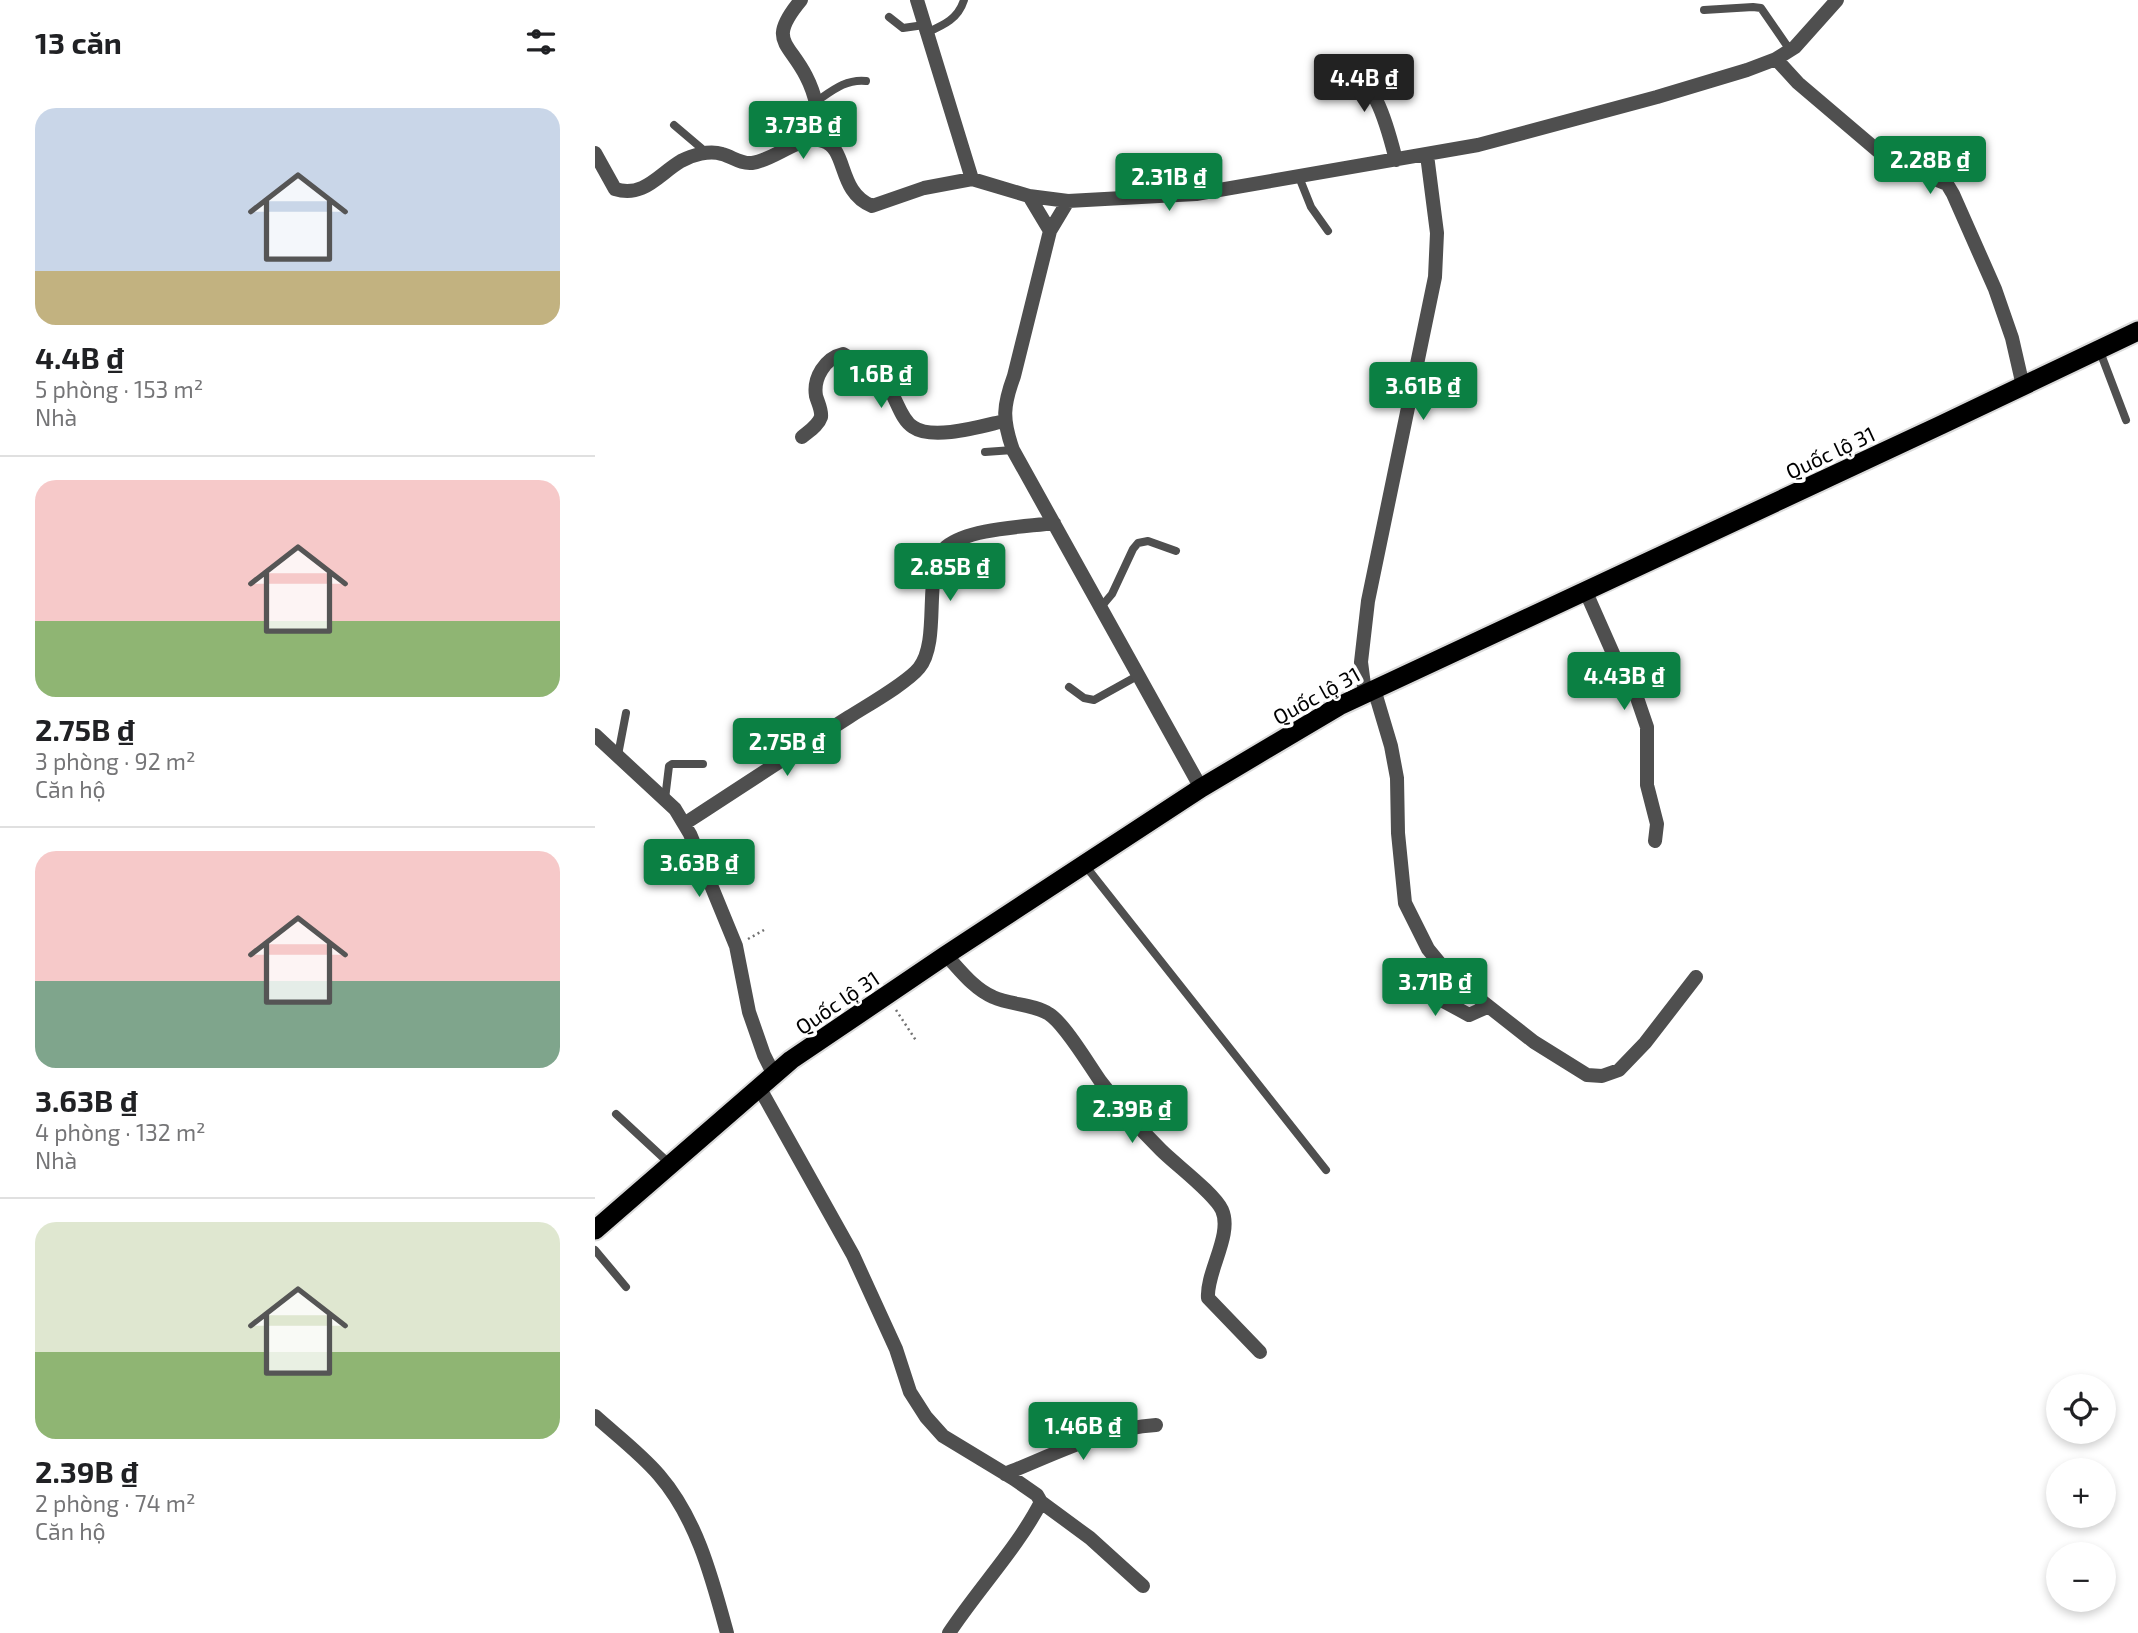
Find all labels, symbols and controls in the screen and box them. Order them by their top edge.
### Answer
icon: filters [522,23,560,61]
text: 13 căn [35,24,122,60]
pin: 4.4B ₫ [1307,54,1421,114]
text: 4.4B ₫ [1330,63,1398,91]
pin: 3.73B ₫ [738,102,868,161]
text: 3.73B ₫ [765,110,841,138]
pin: 2.28B ₫ [1865,136,1995,196]
text: 2.28B ₫ [1890,145,1970,173]
icon: home [235,154,361,280]
pin: 2.31B ₫ [1104,154,1234,213]
text: 2.31B ₫ [1131,162,1207,190]
text: 4.4B ₫ [35,339,124,375]
pin: 1.6B ₫ [824,350,938,410]
text: 1.6B ₫ [850,359,912,387]
pin: 3.61B ₫ [1358,362,1488,422]
text: 3.61B ₫ [1385,371,1461,399]
text: 5 phòng · 153 m² [35,375,203,403]
text: Nhà [35,403,77,431]
street label: Quốc lộ 31 [1781,420,1879,484]
icon: home [235,526,361,652]
pin: 2.85B ₫ [885,544,1015,603]
text: 2.85B ₫ [910,552,990,580]
pin: 4.43B ₫ [1559,652,1689,712]
street label: Quốc lộ 31 [1268,661,1364,730]
text: 4.43B ₫ [1583,661,1665,689]
text: 2.75B ₫ [35,711,135,747]
pin: 2.75B ₫ [722,718,852,778]
text: 2.75B ₫ [749,727,825,755]
text: 3 phòng · 92 m² [35,747,195,775]
text: Căn hộ [35,775,106,803]
pin: 3.63B ₫ [634,839,764,899]
text: 3.63B ₫ [660,848,738,876]
icon: home [235,897,361,1023]
pin: 3.71B ₫ [1370,958,1500,1018]
street label: Quốc lộ 31 [790,965,884,1040]
text: 3.71B ₫ [1398,967,1472,995]
text: 3.63B ₫ [35,1082,138,1118]
pin: 2.39B ₫ [1067,1086,1197,1145]
text: 2.39B ₫ [1093,1094,1171,1122]
text: 4 phòng · 132 m² [35,1118,206,1146]
text: Nhà [35,1146,77,1174]
icon: home [235,1268,361,1394]
map controls [2046,1374,2116,1612]
button: locate [2046,1374,2116,1444]
pin: 1.46B ₫ [1018,1402,1148,1462]
text: 1.46B ₫ [1045,1411,1122,1439]
text: 2.39B ₫ [35,1453,138,1489]
button: + [2046,1458,2116,1528]
text: 2 phòng · 74 m² [35,1489,195,1517]
text: Căn hộ [35,1517,106,1545]
button: − [2046,1542,2116,1612]

